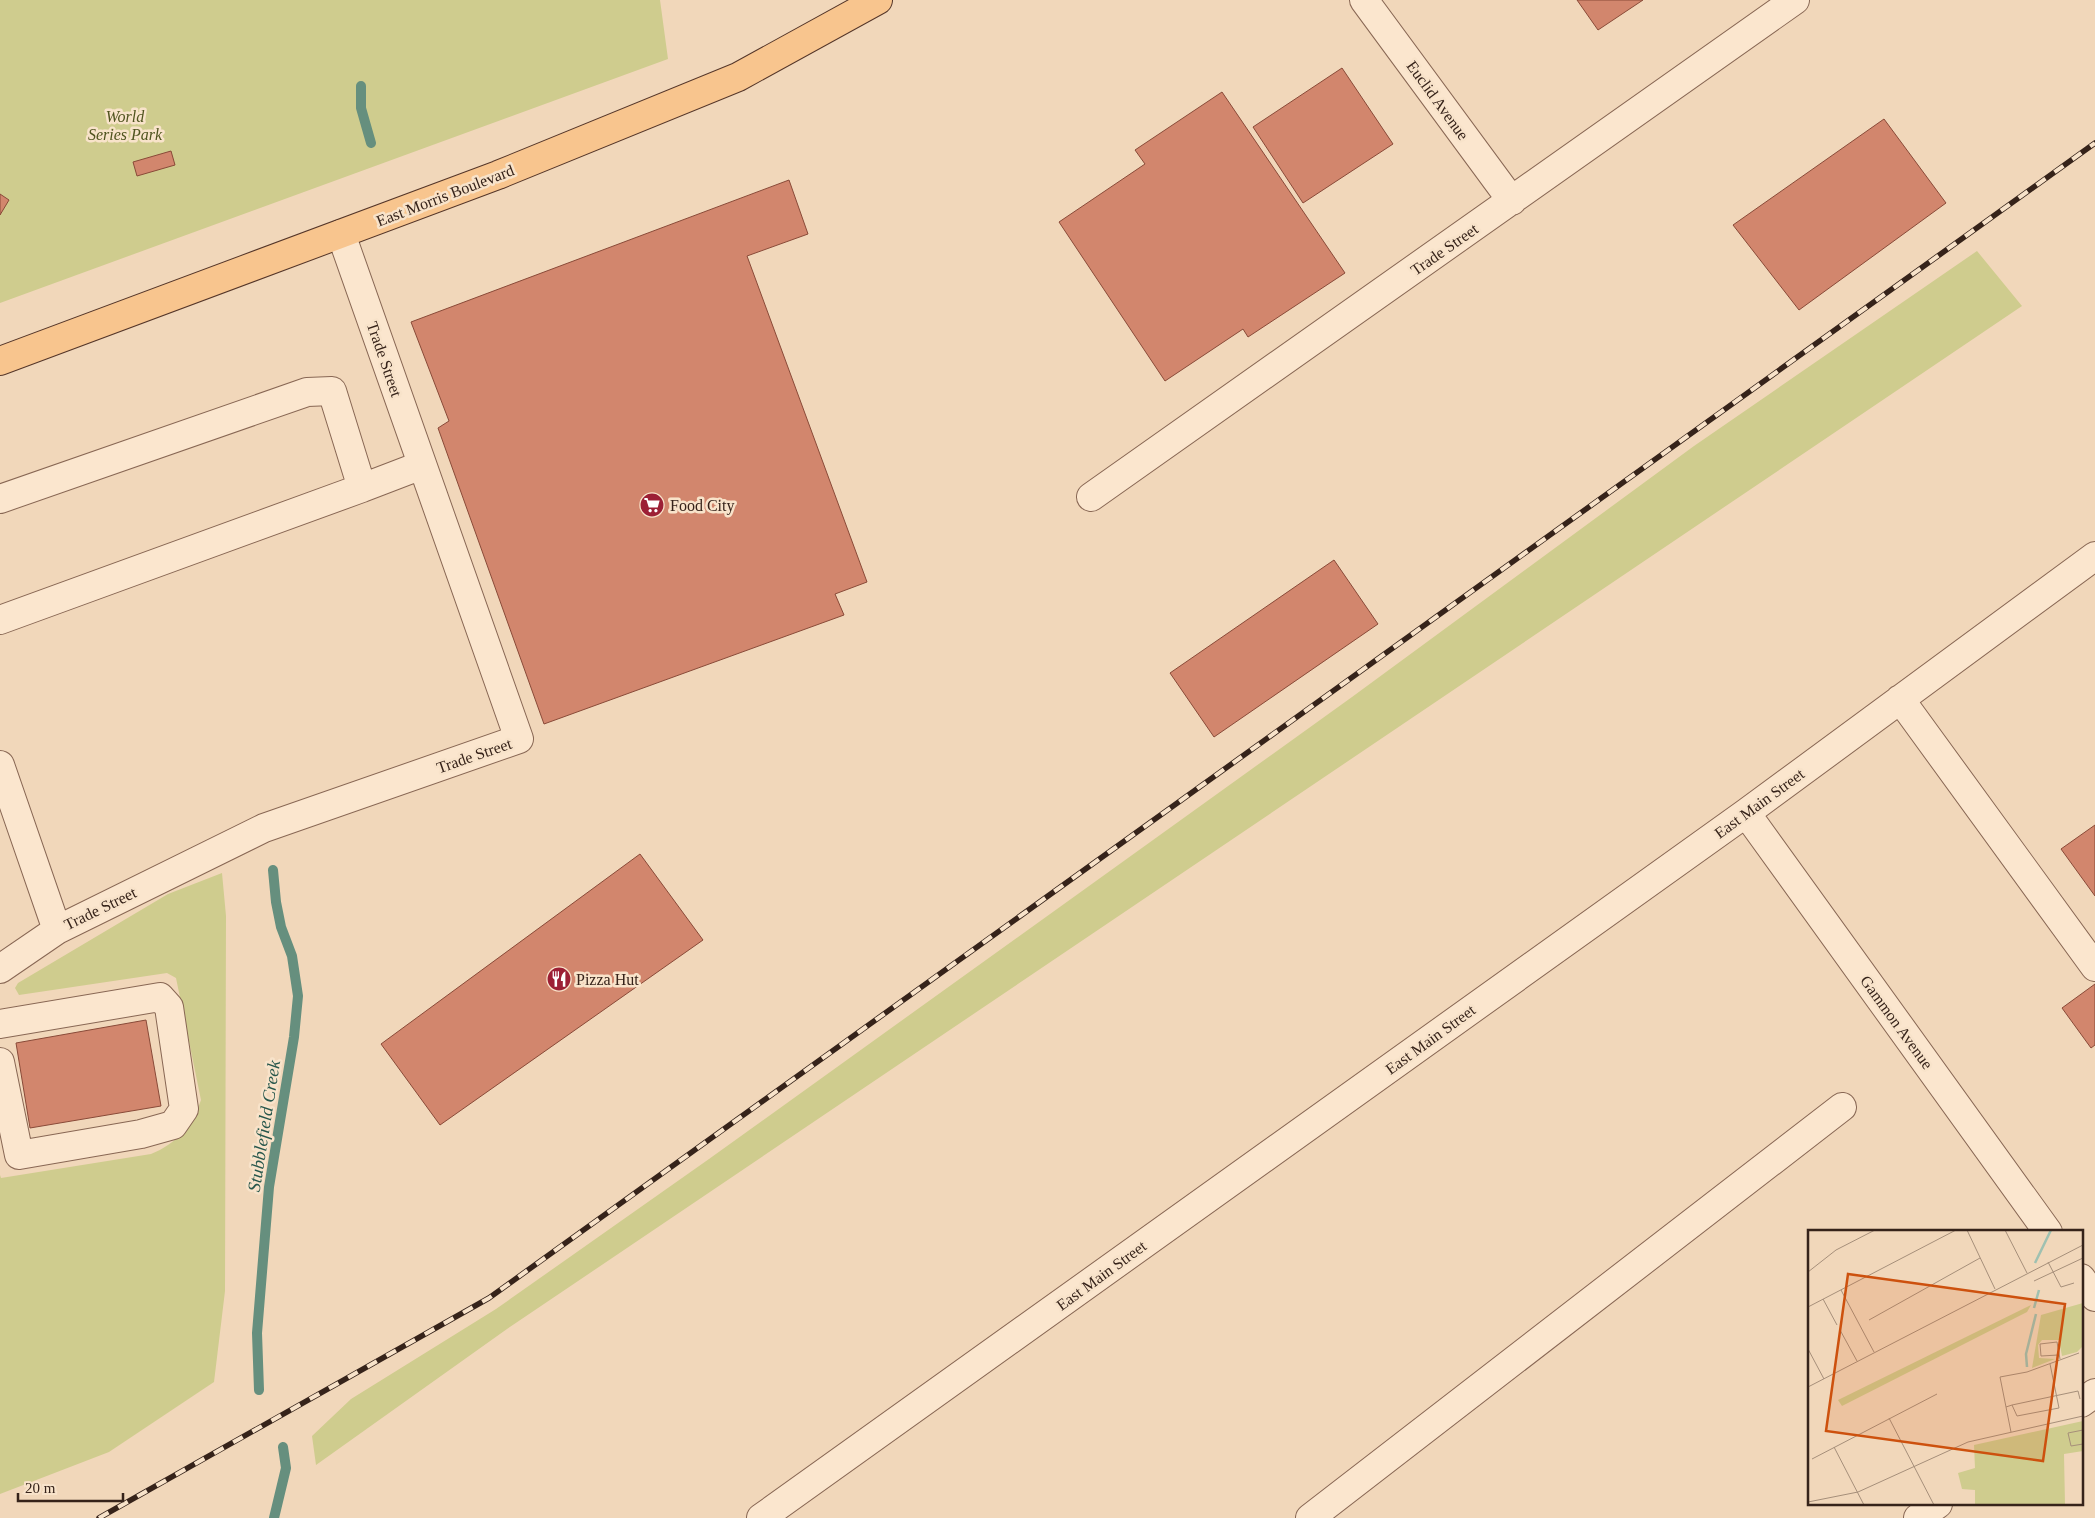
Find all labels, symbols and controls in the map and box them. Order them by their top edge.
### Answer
street label: Euclid Avenue [1403,57,1472,143]
park label: World Series Park [88,108,163,143]
street label: East Morris Boulevard [374,161,516,230]
street label: Trade Street [1407,220,1482,279]
street label: Trade Street [364,319,405,399]
supermarket icon: Food City [639,492,665,518]
place label: Food City [670,497,734,515]
street label: Trade Street [434,735,514,776]
street label: East Main Street [1711,765,1808,842]
street label: Trade Street [61,883,140,933]
restaurant icon: Pizza Hut [546,966,572,992]
place label: Pizza Hut [576,971,639,988]
street label: Gammon Avenue [1857,972,1936,1072]
street label: East Main Street [1382,1001,1479,1078]
water label: Stubblefield Creek [244,1058,284,1193]
inset map [1808,1230,2082,1506]
street label: East Main Street [1053,1237,1150,1314]
scale bar [18,1470,122,1502]
text: 20 m [25,1480,56,1496]

